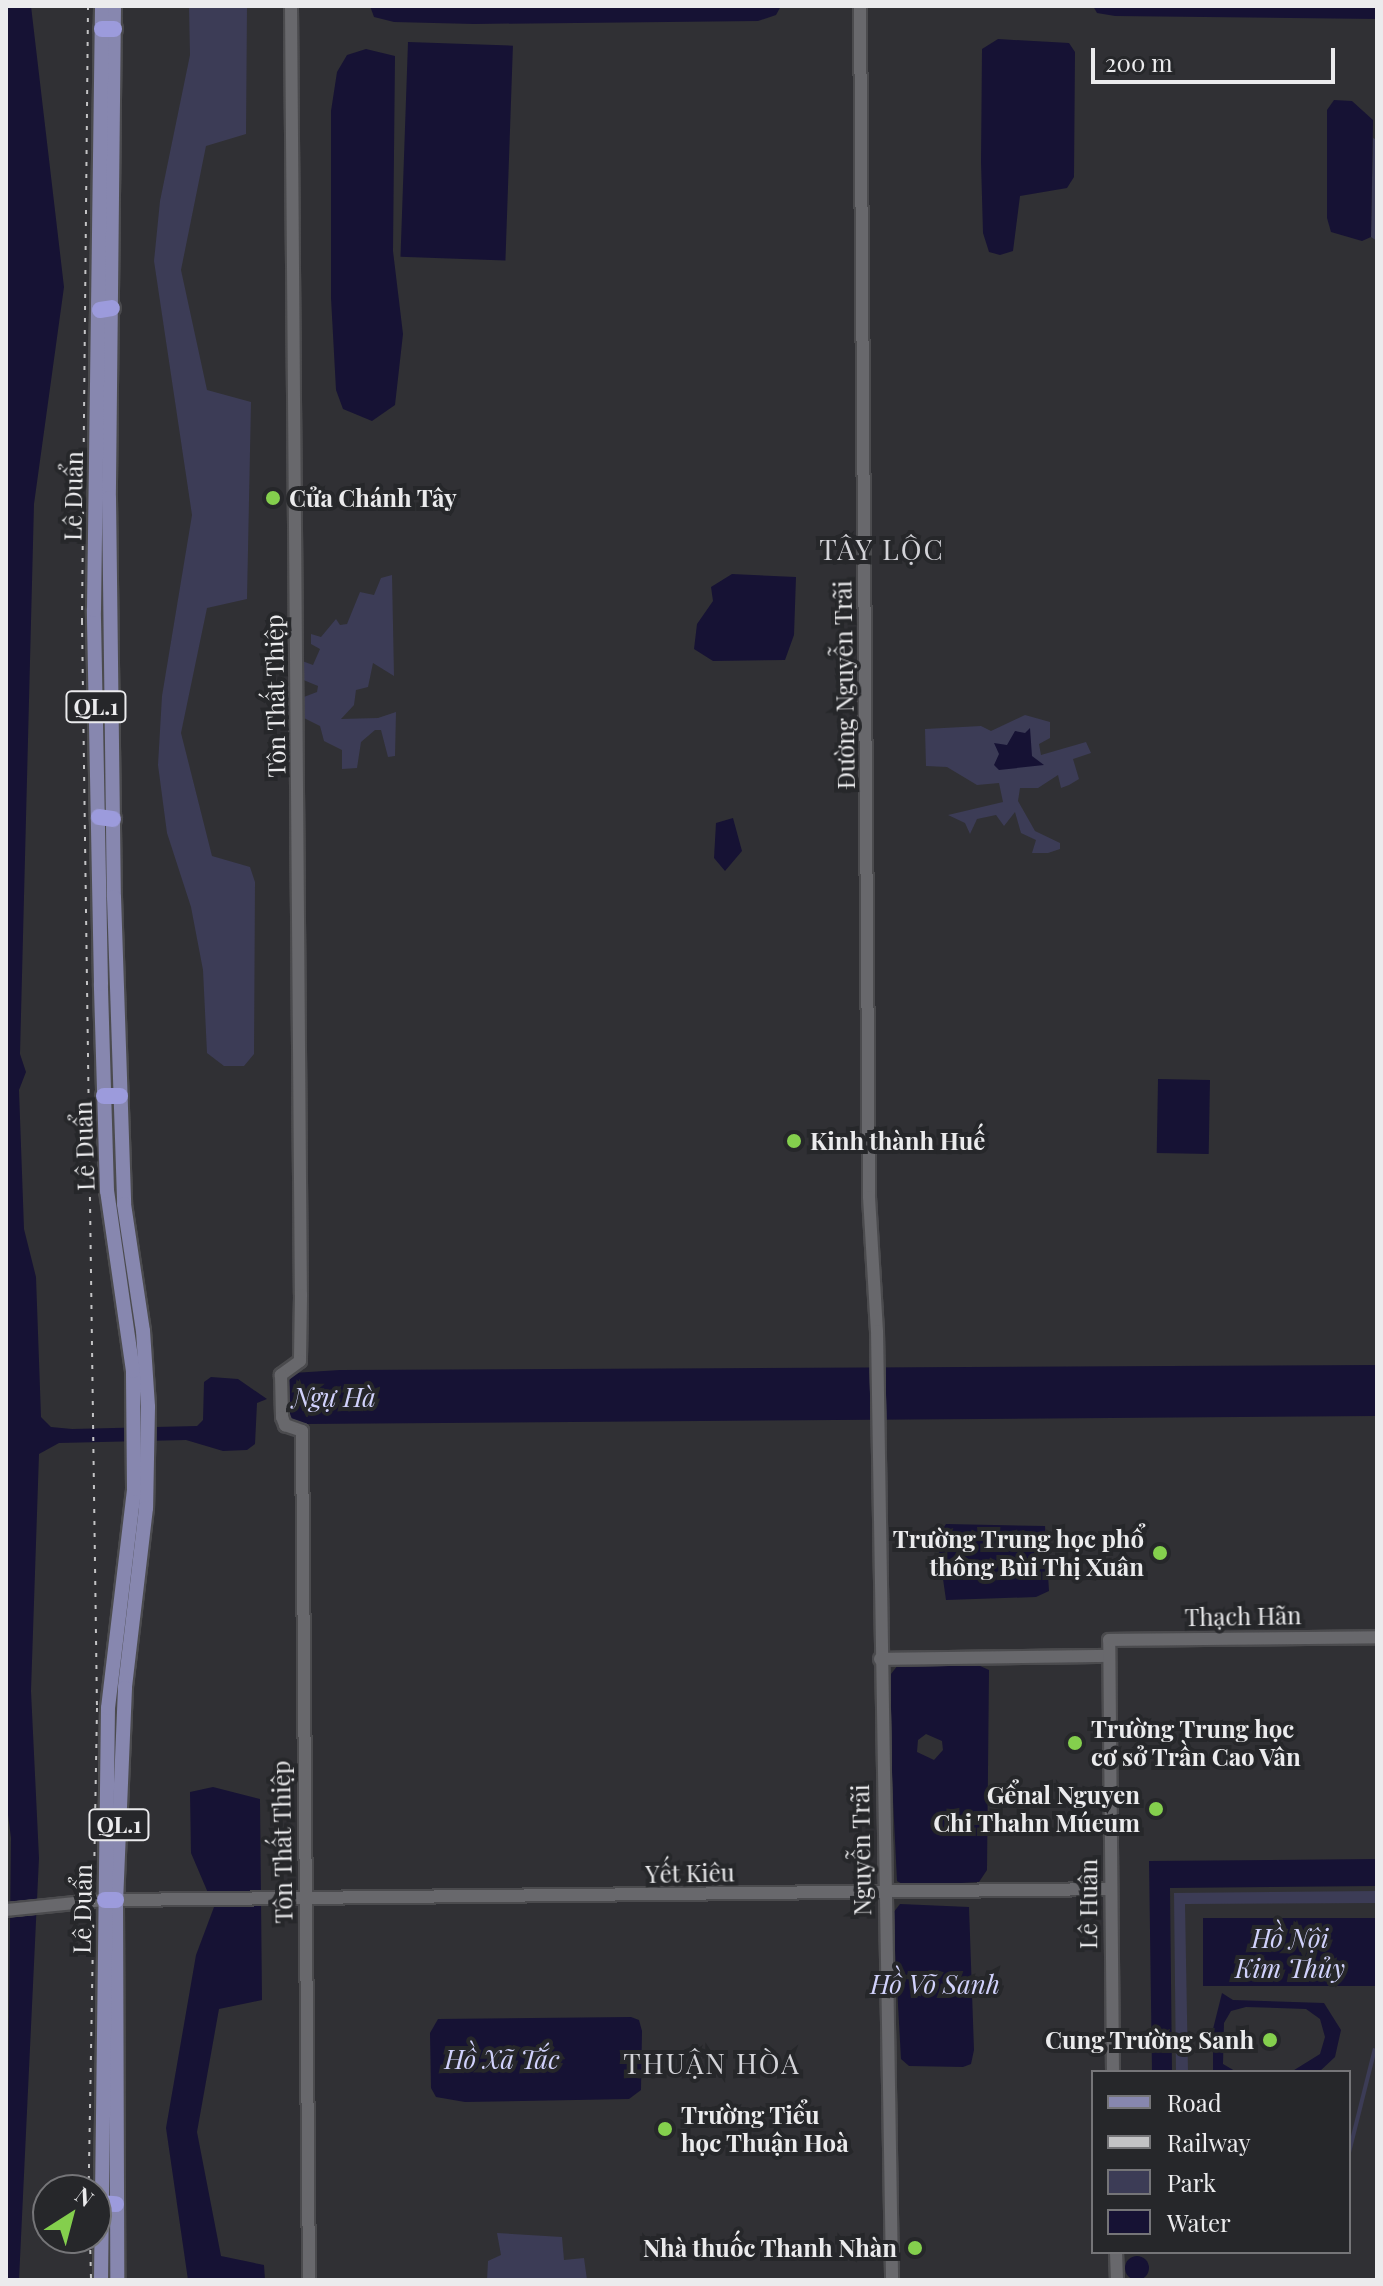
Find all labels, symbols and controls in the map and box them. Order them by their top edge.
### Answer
scale bar [1095,32,1339,82]
text: 200 m [1105,46,1173,78]
street label: Lê Duẩn [58,451,88,541]
place label: Cửa Chánh Tây [289,484,457,512]
marker: Cửa Chánh Tây [264,489,282,507]
district label: TÂY LỘC [819,532,945,566]
street label: Đường Nguyễn Trãi [828,580,860,790]
street label: Tôn Thất Thiệp [259,613,291,779]
road number: QL.1 [64,689,128,725]
street label: Lê Duẩn [68,1101,100,1191]
place label: Kinh thành Huế [810,1127,986,1155]
marker: Kinh thành Huế [785,1132,803,1150]
water label: Ngự Hà [292,1381,376,1413]
place label: Trường Trung học phổ thông Bùi Thị Xuân [892,1525,1144,1581]
marker: Trường Trung học phổ thông Bùi Thị Xuân [1151,1544,1169,1562]
street label: Thạch Hãn [1184,1601,1302,1631]
place label: Trường Trung học cơ sở Trần Cao Vân [1091,1715,1302,1771]
marker: Trường Trung học cơ sở Trần Cao Vân [1066,1734,1084,1752]
street label: Tôn Thất Thiệp [266,1759,298,1925]
place label: Gểnal Nguyen Chi Thahn Múeum [933,1781,1140,1837]
street label: Nguyễn Trãi [845,1784,877,1916]
marker: Gểnal Nguyen Chi Thahn Múeum [1147,1800,1165,1818]
road number: QL.1 [87,1807,151,1843]
street label: Yết Kiêu [645,1858,735,1888]
street label: Lê Huân [1074,1859,1102,1949]
street label: Lê Duẩn [67,1864,97,1954]
water label: Hồ Nội Kim Thủy [1235,1922,1345,1984]
water label: Hồ Võ Sanh [870,1968,1000,2000]
place label: Cung Trường Sanh [1045,2026,1254,2054]
marker: Cung Trường Sanh [1261,2031,1279,2049]
water label: Hồ Xã Tắc [445,2043,559,2075]
district label: THUẬN HÒA [623,2046,801,2080]
legend [1091,2070,1351,2254]
text: Road [1167,2086,1222,2118]
place label: Trường Tiểu học Thuận Hoà [681,2101,849,2157]
marker: Trường Tiểu học Thuận Hoà [656,2120,674,2138]
text: Railway [1167,2126,1251,2158]
text: Park [1167,2166,1216,2198]
north arrow [32,2174,112,2254]
text: N [70,2179,100,2213]
text: Water [1167,2206,1231,2238]
place label: Nhà thuốc Thanh Nhàn [642,2234,897,2262]
marker: Nhà thuốc Thanh Nhàn [904,2237,926,2259]

